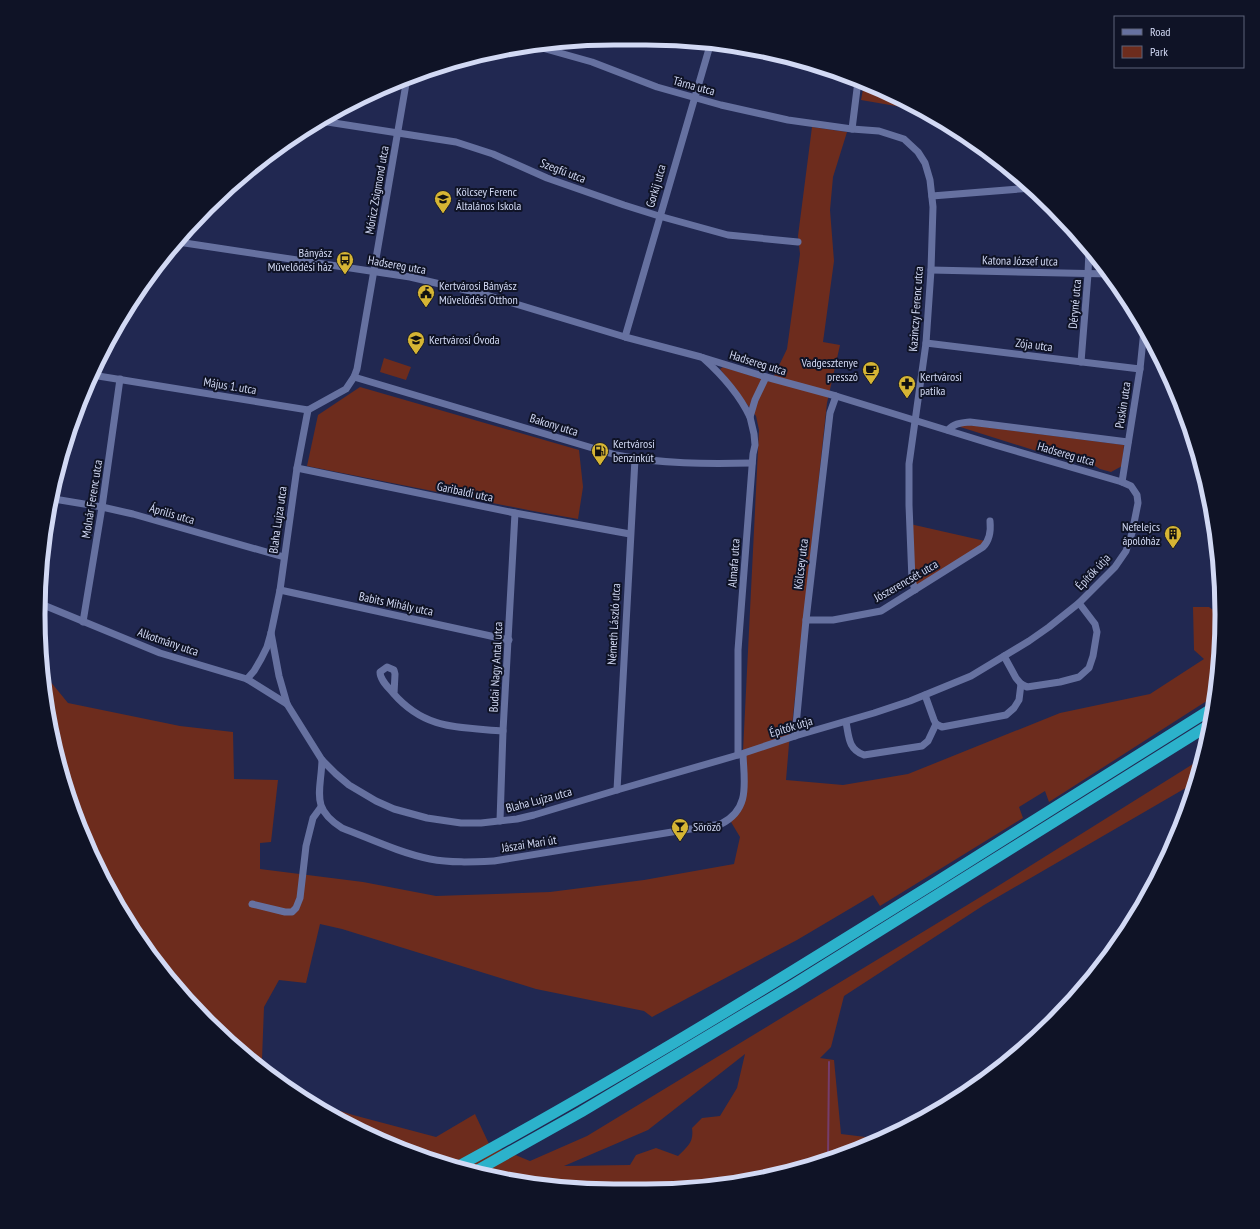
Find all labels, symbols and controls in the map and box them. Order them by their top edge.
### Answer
legend [1114,16,1244,68]
text: Road [1150,24,1170,39]
text: Park [1150,44,1168,59]
street label: Tárna utca [671,73,717,98]
street label: Móricz Zsigmond utca [361,144,392,235]
street label: Szegfű utca [538,155,588,186]
street label: Gorkij utca [642,162,669,209]
place label: Kölcsey Ferenc Általános Iskola [456,184,522,213]
school or university icon: Kölcsey Ferenc Általános Iskola [433,189,453,214]
place label: Bányász Művelődési ház [268,245,332,274]
bus stop icon: Bányász Művelődési ház [335,250,355,275]
street label: Hadsereg utca [367,252,428,277]
street label: Katona József utca [982,252,1058,269]
street label: Kazinczy Ferenc utca [905,266,926,352]
place label: Kertvárosi Bányász Művelődési Otthon [439,278,518,307]
street label: Déryné utca [1065,279,1084,329]
public building icon: Kertvárosi Bányász Művelődési Otthon [416,283,436,308]
school or university icon: Kertvárosi Óvoda [406,330,426,355]
place label: Kertvárosi Óvoda [429,332,500,347]
street label: Zója utca [1015,335,1054,354]
street label: Hadsereg utca [728,347,789,378]
place label: Vadgesztenye presszó [801,355,858,384]
cafe icon: Vadgesztenye presszó [861,360,881,385]
place label: Kertvárosi patika [920,369,962,398]
street label: Május 1. utca [202,374,258,397]
pharmacy icon: Kertvárosi patika [897,374,917,399]
street label: Puskin utca [1111,380,1134,429]
street label: Bakony utca [528,410,580,439]
place label: Kertvárosi benzinkút [613,436,655,465]
street label: Hadsereg utca [1036,438,1097,469]
fuel station icon: Kertvárosi benzinkút [590,441,610,466]
street label: Molnár Ferenc utca [78,459,105,539]
street label: Garibaldi utca [436,478,495,505]
street label: Blaha Lujza utca [265,485,290,554]
street label: Április utca [148,500,197,527]
place label: Nefelejcs ápolóház [1122,519,1160,548]
building icon: Nefelejcs ápolóház [1163,524,1183,549]
street label: Almafa utca [724,538,743,588]
street label: Kölcsey utca [790,538,811,590]
street label: Építők útja [1072,550,1113,593]
street label: Jószerencsét utca [870,556,941,605]
street label: Németh László utca [604,583,623,665]
street label: Babits Mihály utca [358,588,435,619]
street label: Budai Nagy Antal utca [486,621,505,713]
street label: Alkotmány utca [136,624,201,659]
street label: Építők útja [768,713,814,740]
street label: Blaha Lujza utca [504,783,574,816]
bar icon: Söröző [670,817,690,842]
place label: Söröző [693,819,721,834]
street label: Jászai Mari út [499,832,558,855]

